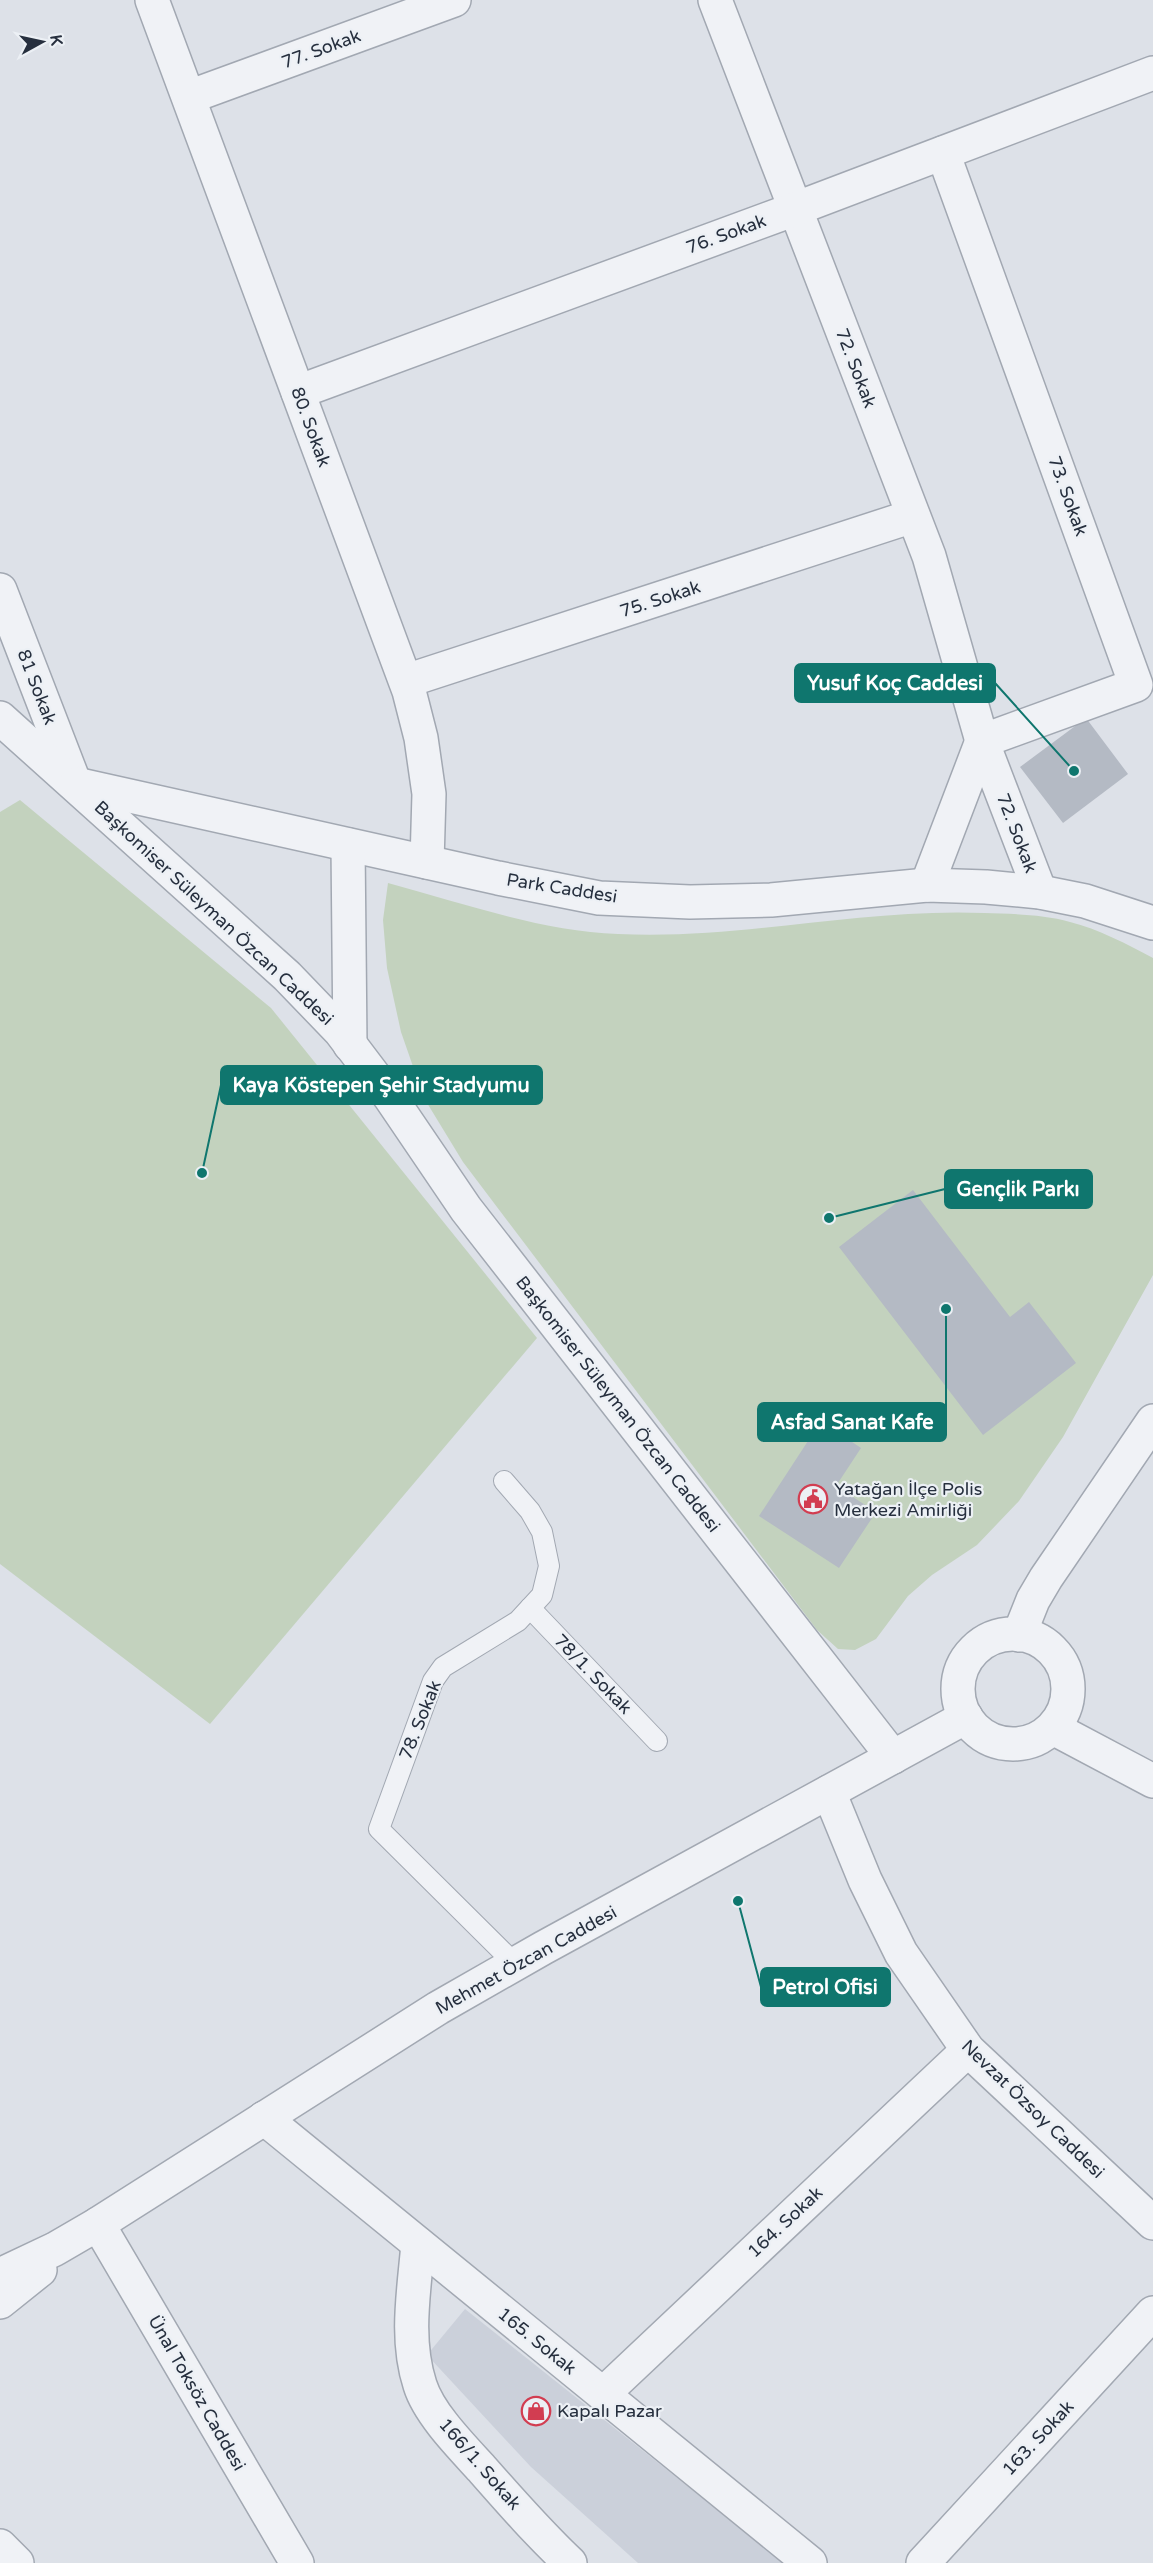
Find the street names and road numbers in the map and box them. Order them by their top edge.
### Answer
street label: 77. Sokak [278,24,364,73]
street label: 76. Sokak [683,209,769,259]
street label: 72. Sokak [831,325,881,411]
street label: 80. Sokak [286,384,336,470]
street label: 73. Sokak [1043,453,1093,539]
street label: 75. Sokak [617,576,703,622]
street label: 81 Sokak [13,646,61,728]
street label: 72. Sokak [992,790,1042,876]
street label: Başkomiser Süleyman Özcan Caddesi [90,796,338,1030]
street label: Park Caddesi [505,868,619,908]
street label: Başkomiser Süleyman Özcan Caddesi [511,1271,725,1537]
street label: 78/1. Sokak [549,1629,637,1719]
street label: 78. Sokak [394,1677,446,1763]
street label: Mehmet Özcan Caddesi [431,1901,621,2019]
street label: Nevzat Özsoy Caddesi [957,2035,1109,2183]
street label: 164. Sokak [743,2181,827,2262]
street label: 165. Sokak [493,2303,581,2379]
street label: Ünal Toksöz Caddesi [143,2311,251,2475]
street label: 163. Sokak [998,2396,1079,2480]
street label: 166/1. Sokak [434,2414,526,2514]

